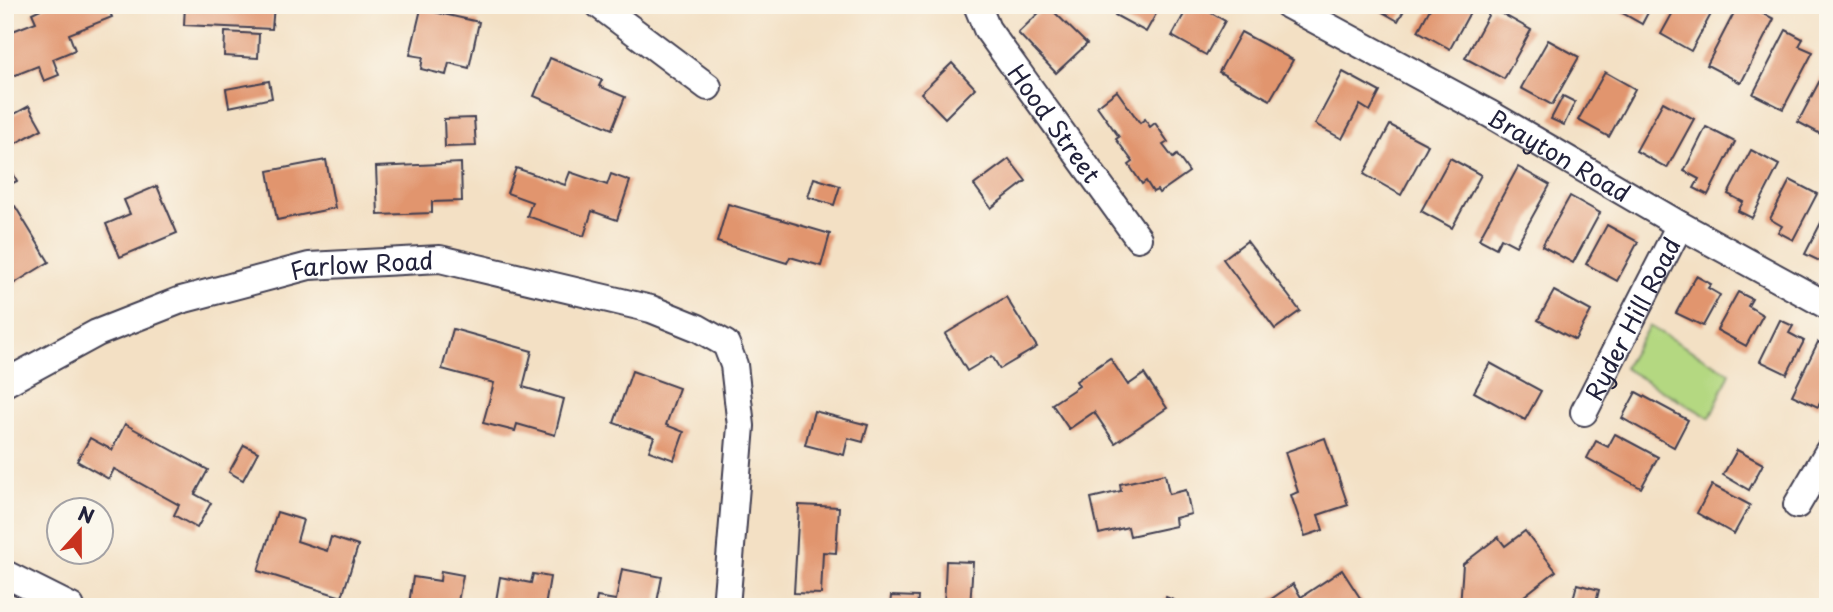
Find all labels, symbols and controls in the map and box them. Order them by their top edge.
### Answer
street label: Hood Street [1000,56,1110,190]
street label: Brayton Road [1482,99,1637,210]
street label: Ryder Hill Road [1575,231,1689,406]
street label: Farlow Road [286,241,434,288]
north arrow [46,496,116,566]
text: N [74,498,98,530]

